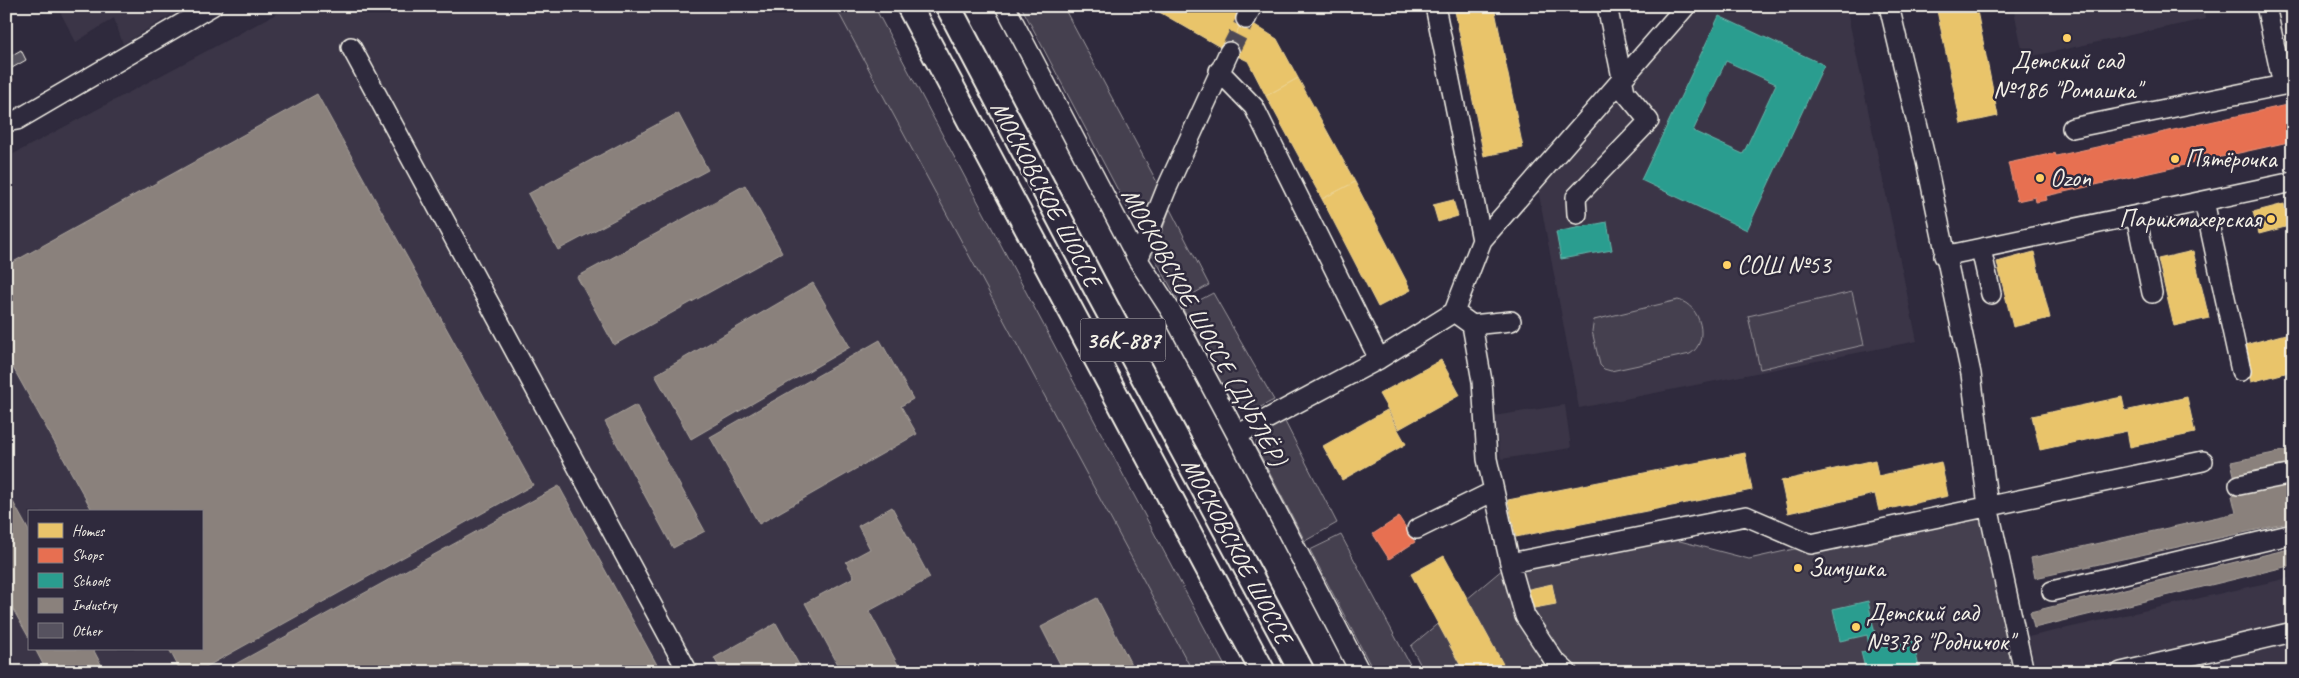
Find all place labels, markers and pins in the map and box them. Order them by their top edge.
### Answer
marker: Детский сад №186 "Ромашка" [2061,32,2073,44]
place label: Детский сад №186 "Ромашка" [1993,45,2146,106]
place label: Пятёрочка [2185,143,2279,175]
marker: Пятёрочка [2169,153,2181,165]
place label: Ozon [2050,162,2092,194]
marker: Ozon [2034,172,2046,184]
place label: Парикмахерская [2119,203,2263,235]
marker: Парикмахерская [2265,213,2277,225]
place label: СОШ №53 [1737,249,1832,281]
marker: СОШ №53 [1721,259,1733,271]
place label: Зимушка [1808,552,1888,584]
marker: Зимушка [1792,562,1804,574]
place label: Детский сад №378 "Родничок" [1866,597,2019,658]
marker: Детский сад №378 "Родничок" [1850,621,1862,633]

